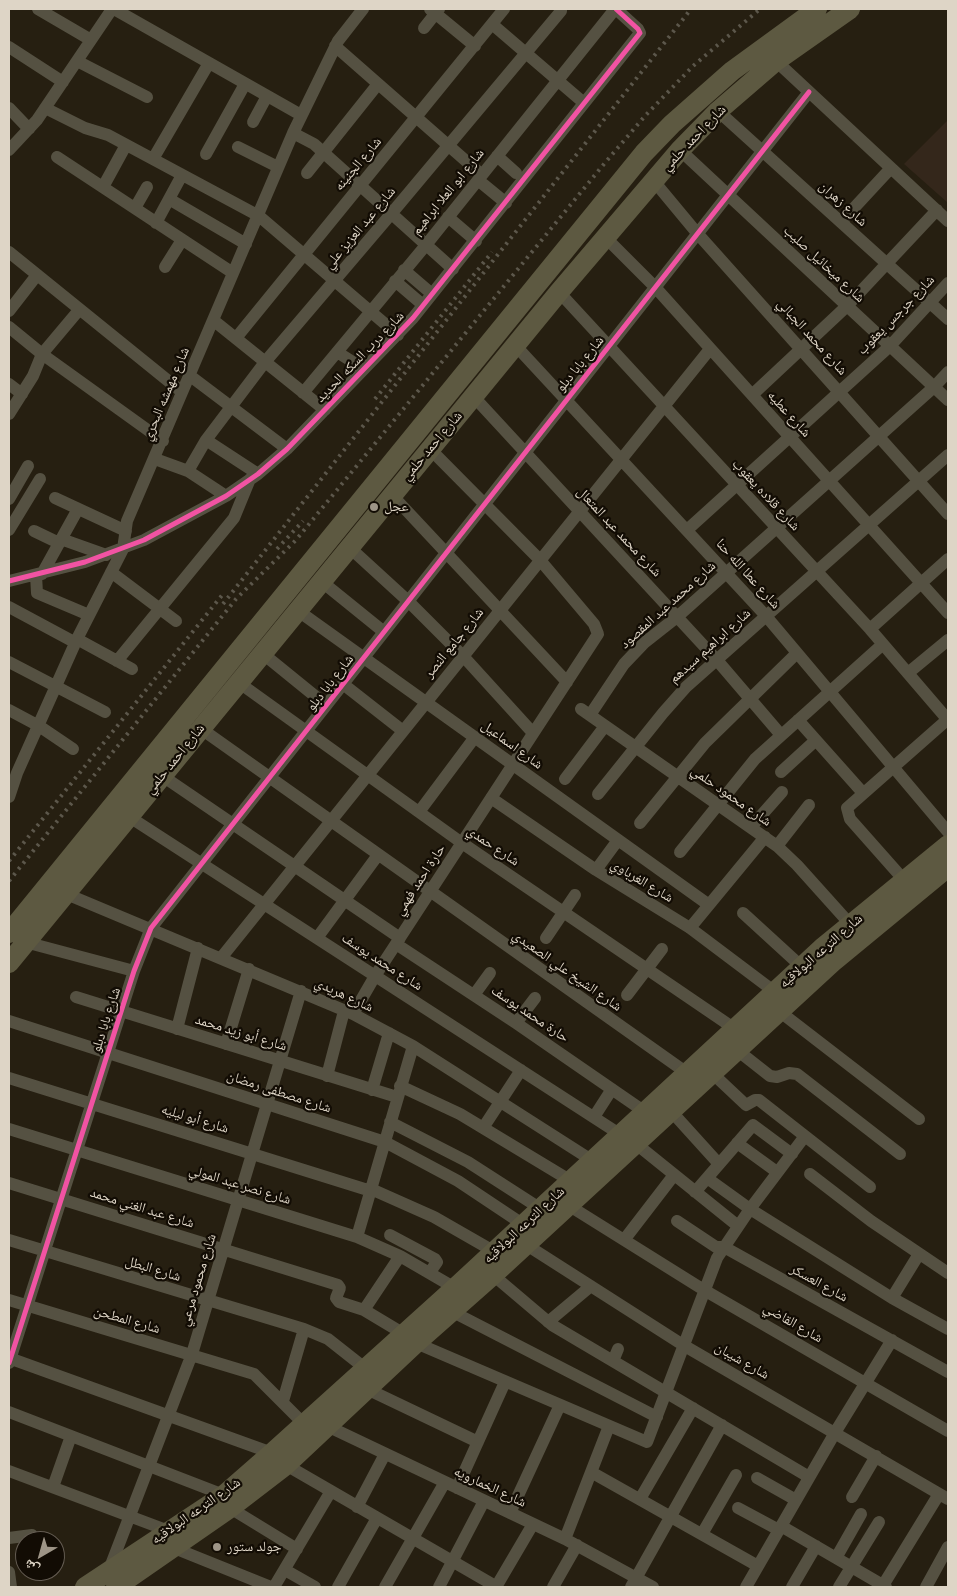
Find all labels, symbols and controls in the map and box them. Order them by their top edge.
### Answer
street label: شارع احمد حلمي [658,101,730,175]
street label: شارع الجنينه [331,134,385,194]
street label: شارع ابو العلا ابراهيم [408,145,488,239]
street label: شارع زهران [815,178,871,230]
street label: شارع عبد العزيز علي [321,183,399,273]
street label: شارع ميخائيل صليب [780,222,868,306]
street label: شارع جرجس يعقوب [854,272,938,358]
street label: شارع محمد الجبالي [773,295,851,379]
street label: شارع درب السكه الحديد [312,308,408,406]
street label: شارع بابا دبلو [552,332,608,396]
street label: شارع مهمشه البحري [139,345,193,443]
street label: شارع عطيه [764,387,814,441]
street label: شارع احمد حلمي [398,408,466,484]
street label: شارع قلاده يعقوب [728,455,804,535]
street label: شارع محمد عبد المتعال [573,483,665,581]
place label: عجل [384,499,409,515]
marker: عجل [368,501,380,513]
street label: شارع عطا الله حنا [712,536,784,612]
street label: شارع محمد عبد المقصود [617,558,719,652]
street label: شارع جامع النصر [421,604,487,682]
street label: شارع ابراهيم سيدهم [666,605,754,687]
street label: شارع بابا دبلو [303,651,357,715]
street label: شارع اسماعيل [478,717,546,773]
street label: شارع احمد حلمي [142,720,208,798]
street label: شارع محمود حلمي [687,762,775,830]
street label: شارع حمدي [463,822,523,870]
street label: حارة احمد فهمي [391,841,449,919]
street label: شارع الغرباوي [608,856,676,906]
street label: شارع الترعه البولاقيه [776,910,866,992]
street label: شارع الشيخ علي الصعيدي [509,927,625,1015]
street label: شارع محمد يوسف [338,930,426,994]
street label: شارع هريدي [312,974,376,1016]
street label: حارة محمد يوسف [488,982,572,1046]
street label: شارع بابا دبلو [88,985,124,1055]
street label: شارع أبو زيد محمد [193,1011,289,1055]
street label: شارع مصطفى رمضان [225,1067,333,1117]
street label: شارع أبو ليليه [159,1101,231,1137]
street label: شارع نصر عبد المولي [187,1162,293,1208]
street label: شارع الترعه البولاقيه [480,1183,568,1267]
street label: شارع عبد الغني محمد [88,1184,196,1232]
street label: شارع محمود مرعي [176,1232,220,1328]
street label: شارع البطل [123,1253,183,1285]
street label: شارع العسكر [787,1260,851,1306]
street label: شارع القاضي [760,1299,826,1347]
street label: شارع المطحن [92,1303,162,1337]
street label: شارع شيبان [712,1339,772,1383]
street label: شارع الخمارويه [451,1463,529,1511]
street label: شارع الترعه البولاقيه [148,1474,244,1548]
north arrow [15,1531,65,1581]
place label: جولد ستور [227,1539,282,1555]
marker: جولد ستور [211,1541,223,1553]
text: ش [20,1555,43,1579]

